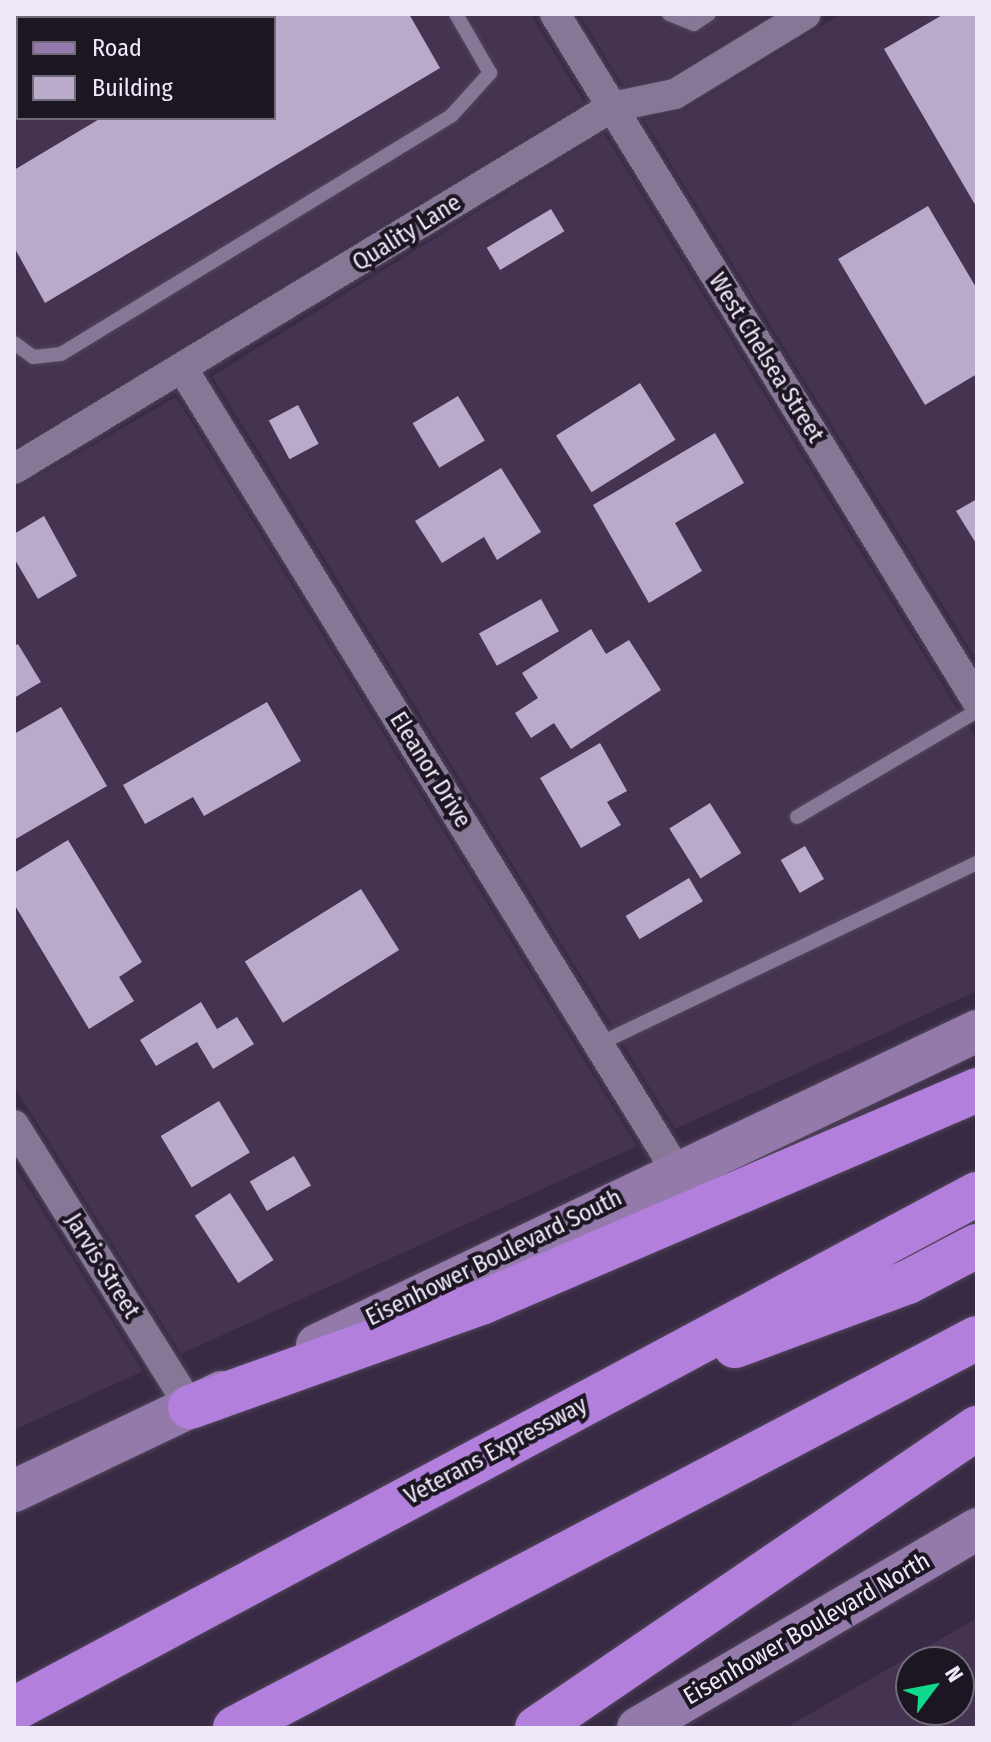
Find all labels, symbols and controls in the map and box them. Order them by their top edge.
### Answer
legend [16,16,276,120]
text: Road [92,34,142,62]
text: Building [92,74,173,102]
street label: Quality Lane [347,188,467,278]
street label: West Chelsea Street [702,268,830,448]
street label: Eleanor Drive [383,707,477,833]
street label: Eisenhower Boulevard South [361,1183,627,1333]
street label: Jarvis Street [58,1208,146,1324]
street label: Veterans Expressway [400,1391,592,1511]
street label: Eisenhower Boulevard North [679,1547,935,1711]
north arrow [895,1646,975,1726]
text: N [939,1661,969,1687]

